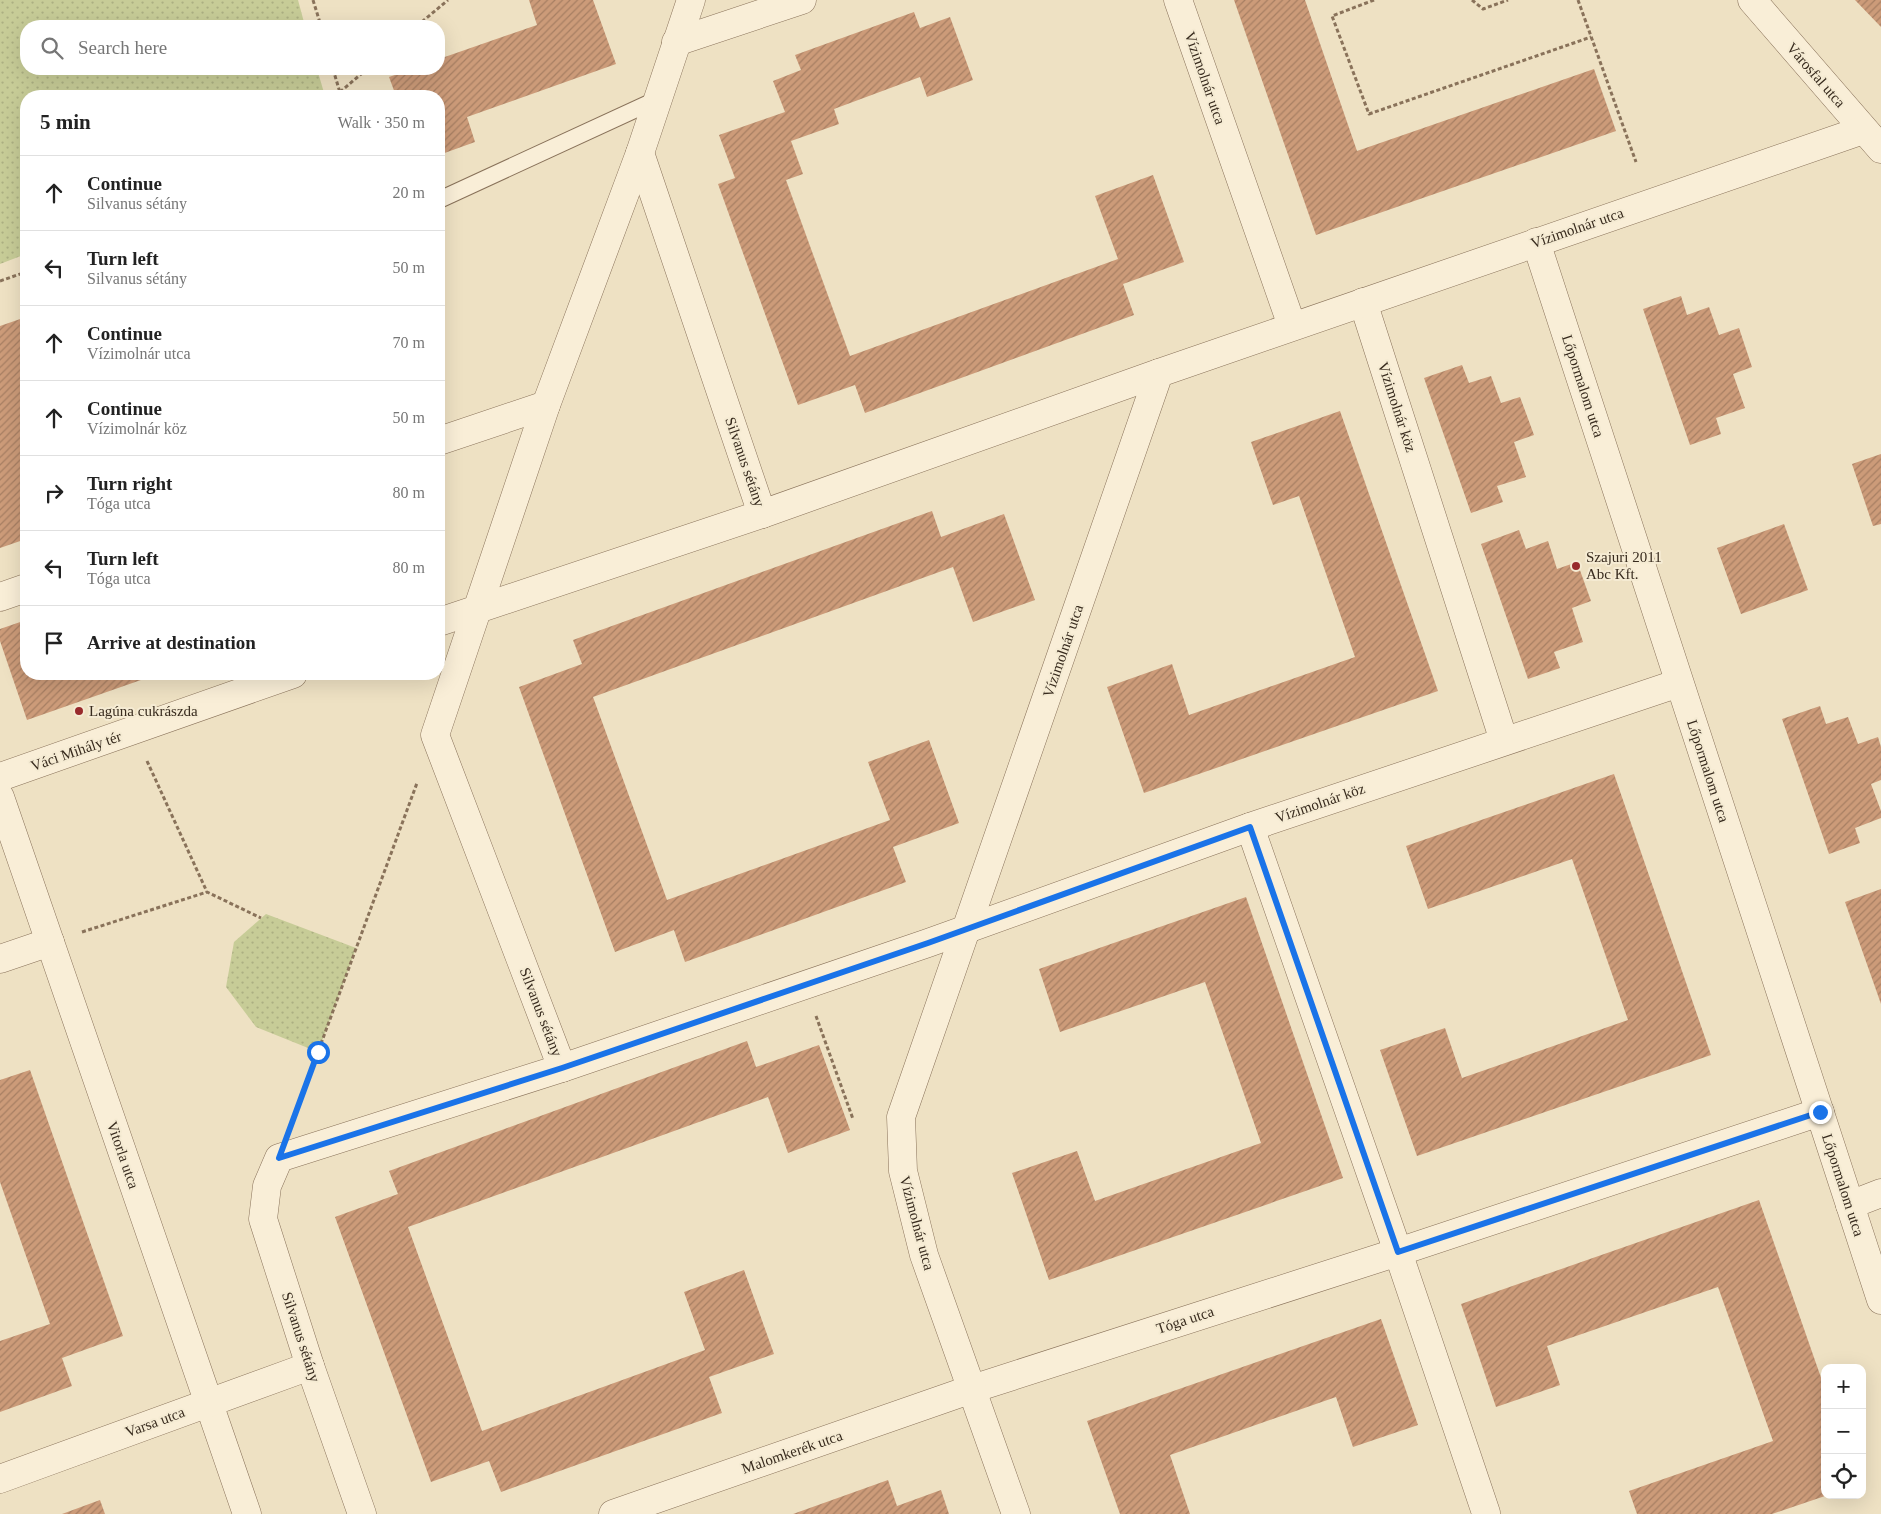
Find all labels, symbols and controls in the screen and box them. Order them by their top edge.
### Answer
search box [20,20,445,75]
street label: Vízimolnár utca [1182,30,1228,127]
icon: search [38,34,66,62]
text: Search here [78,37,167,58]
street label: Városfal utca [1784,39,1849,111]
text: 5 min [40,110,91,134]
text: Walk · 350 m [338,114,425,131]
text: Continue [87,173,162,194]
icon: ahead [40,179,68,207]
text: 20 m [393,184,425,201]
text: Silvanus sétány [87,195,187,212]
street label: Vízimolnár utca [1529,205,1626,251]
text: Turn left [87,248,159,269]
icon: left [40,254,68,282]
text: 50 m [393,259,425,276]
text: Silvanus sétány [87,270,187,287]
text: Continue [87,323,162,344]
icon: ahead [40,329,68,357]
street label: Lőpormalom utca [1559,333,1607,440]
text: 70 m [393,334,425,351]
text: Vízimolnár utca [87,345,191,362]
street label: Vízimolnár köz [1375,360,1419,454]
text: Continue [87,398,162,419]
icon: ahead [40,404,68,432]
text: 50 m [393,409,425,426]
street label: Silvanus sétány [722,415,768,509]
text: Vízimolnár köz [87,420,187,437]
text: Turn right [87,473,172,494]
icon: right [40,479,68,507]
text: 80 m [393,484,425,501]
text: Tóga utca [87,495,151,512]
text: Turn left [87,548,159,569]
place label: Szajuri 2011 Abc Kft. [1586,549,1662,582]
icon: left [40,554,68,582]
text: 80 m [393,559,425,576]
marker: Szajuri 2011 Abc Kft. [1570,560,1582,572]
text: Tóga utca [87,570,151,587]
street label: Vízimolnár utca [1040,602,1086,699]
icon: arrive [40,629,68,657]
text: Arrive at destination [87,632,256,653]
place label: Lagúna cukrászda [89,703,198,719]
marker: Lagúna cukrászda [73,705,85,717]
street label: Lőpormalom utca [1684,718,1732,825]
street label: Váci Mihály tér [28,728,124,774]
street label: Vízimolnár köz [1273,780,1367,826]
street label: Silvanus sétány [517,965,565,1059]
route start [307,1041,330,1064]
route end [1809,1101,1832,1124]
street label: Vitorla utca [104,1119,142,1191]
street label: Lőpormalom utca [1819,1132,1867,1239]
street label: Vízimolnár utca [897,1174,937,1272]
street label: Silvanus sétány [279,1290,323,1385]
street label: Tóga utca [1154,1303,1216,1337]
map controls [1821,1364,1866,1499]
button: + [1821,1364,1866,1409]
street label: Varsa utca [123,1404,187,1440]
button: − [1821,1409,1866,1454]
street label: Malomkerék utca [740,1427,845,1477]
button: locate [1821,1454,1866,1499]

